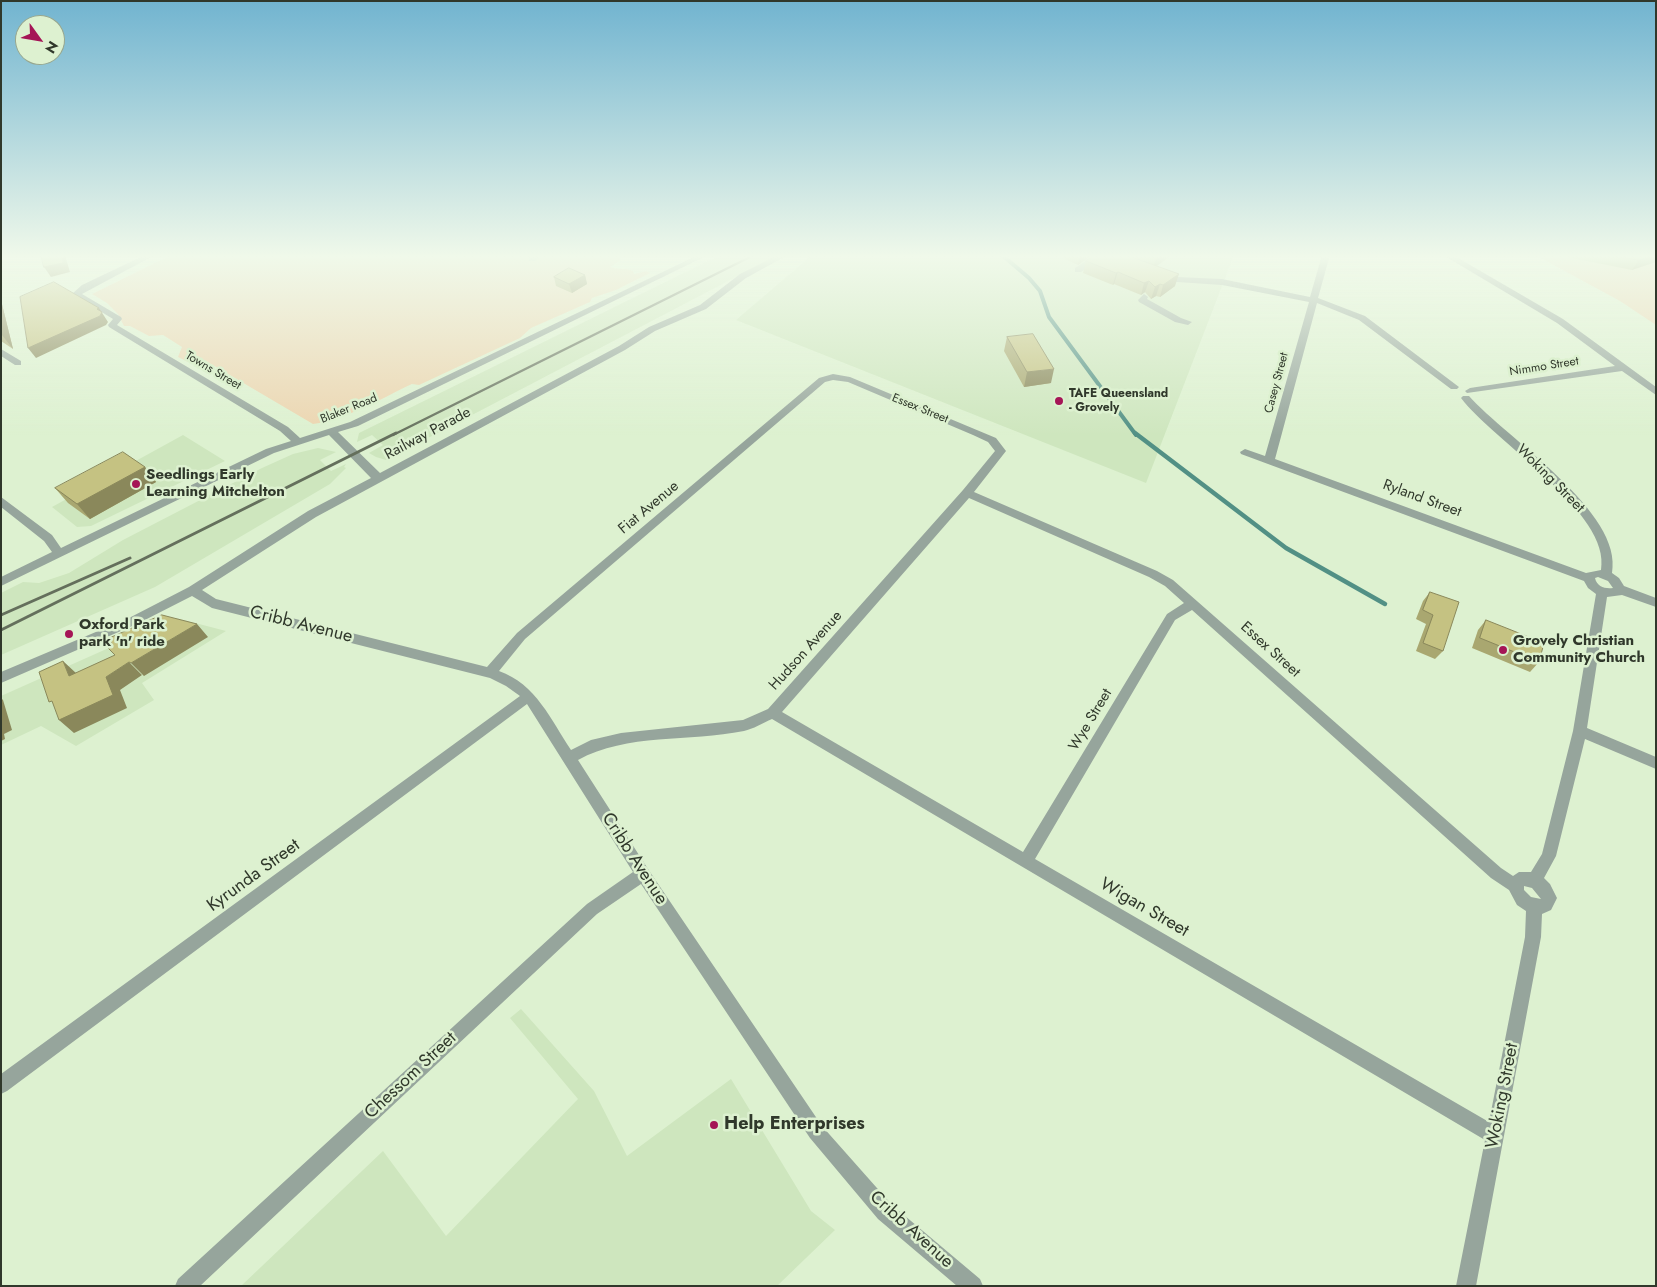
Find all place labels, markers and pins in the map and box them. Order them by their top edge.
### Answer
place label: TAFE Queensland - Grovely [1069,387,1168,415]
marker: TAFE Queensland - Grovely [1053,395,1065,407]
place label: Seedlings Early Learning Mitchelton [146,466,285,501]
marker: Seedlings Early Learning Mitchelton [130,478,142,490]
place label: Oxford Park park 'n' ride [79,616,165,651]
marker: Oxford Park park 'n' ride [63,628,75,640]
place label: Grovely Christian Community Church [1513,632,1645,667]
marker: Grovely Christian Community Church [1497,644,1509,656]
place label: Help Enterprises [724,1114,865,1136]
marker: Help Enterprises [708,1119,720,1131]

